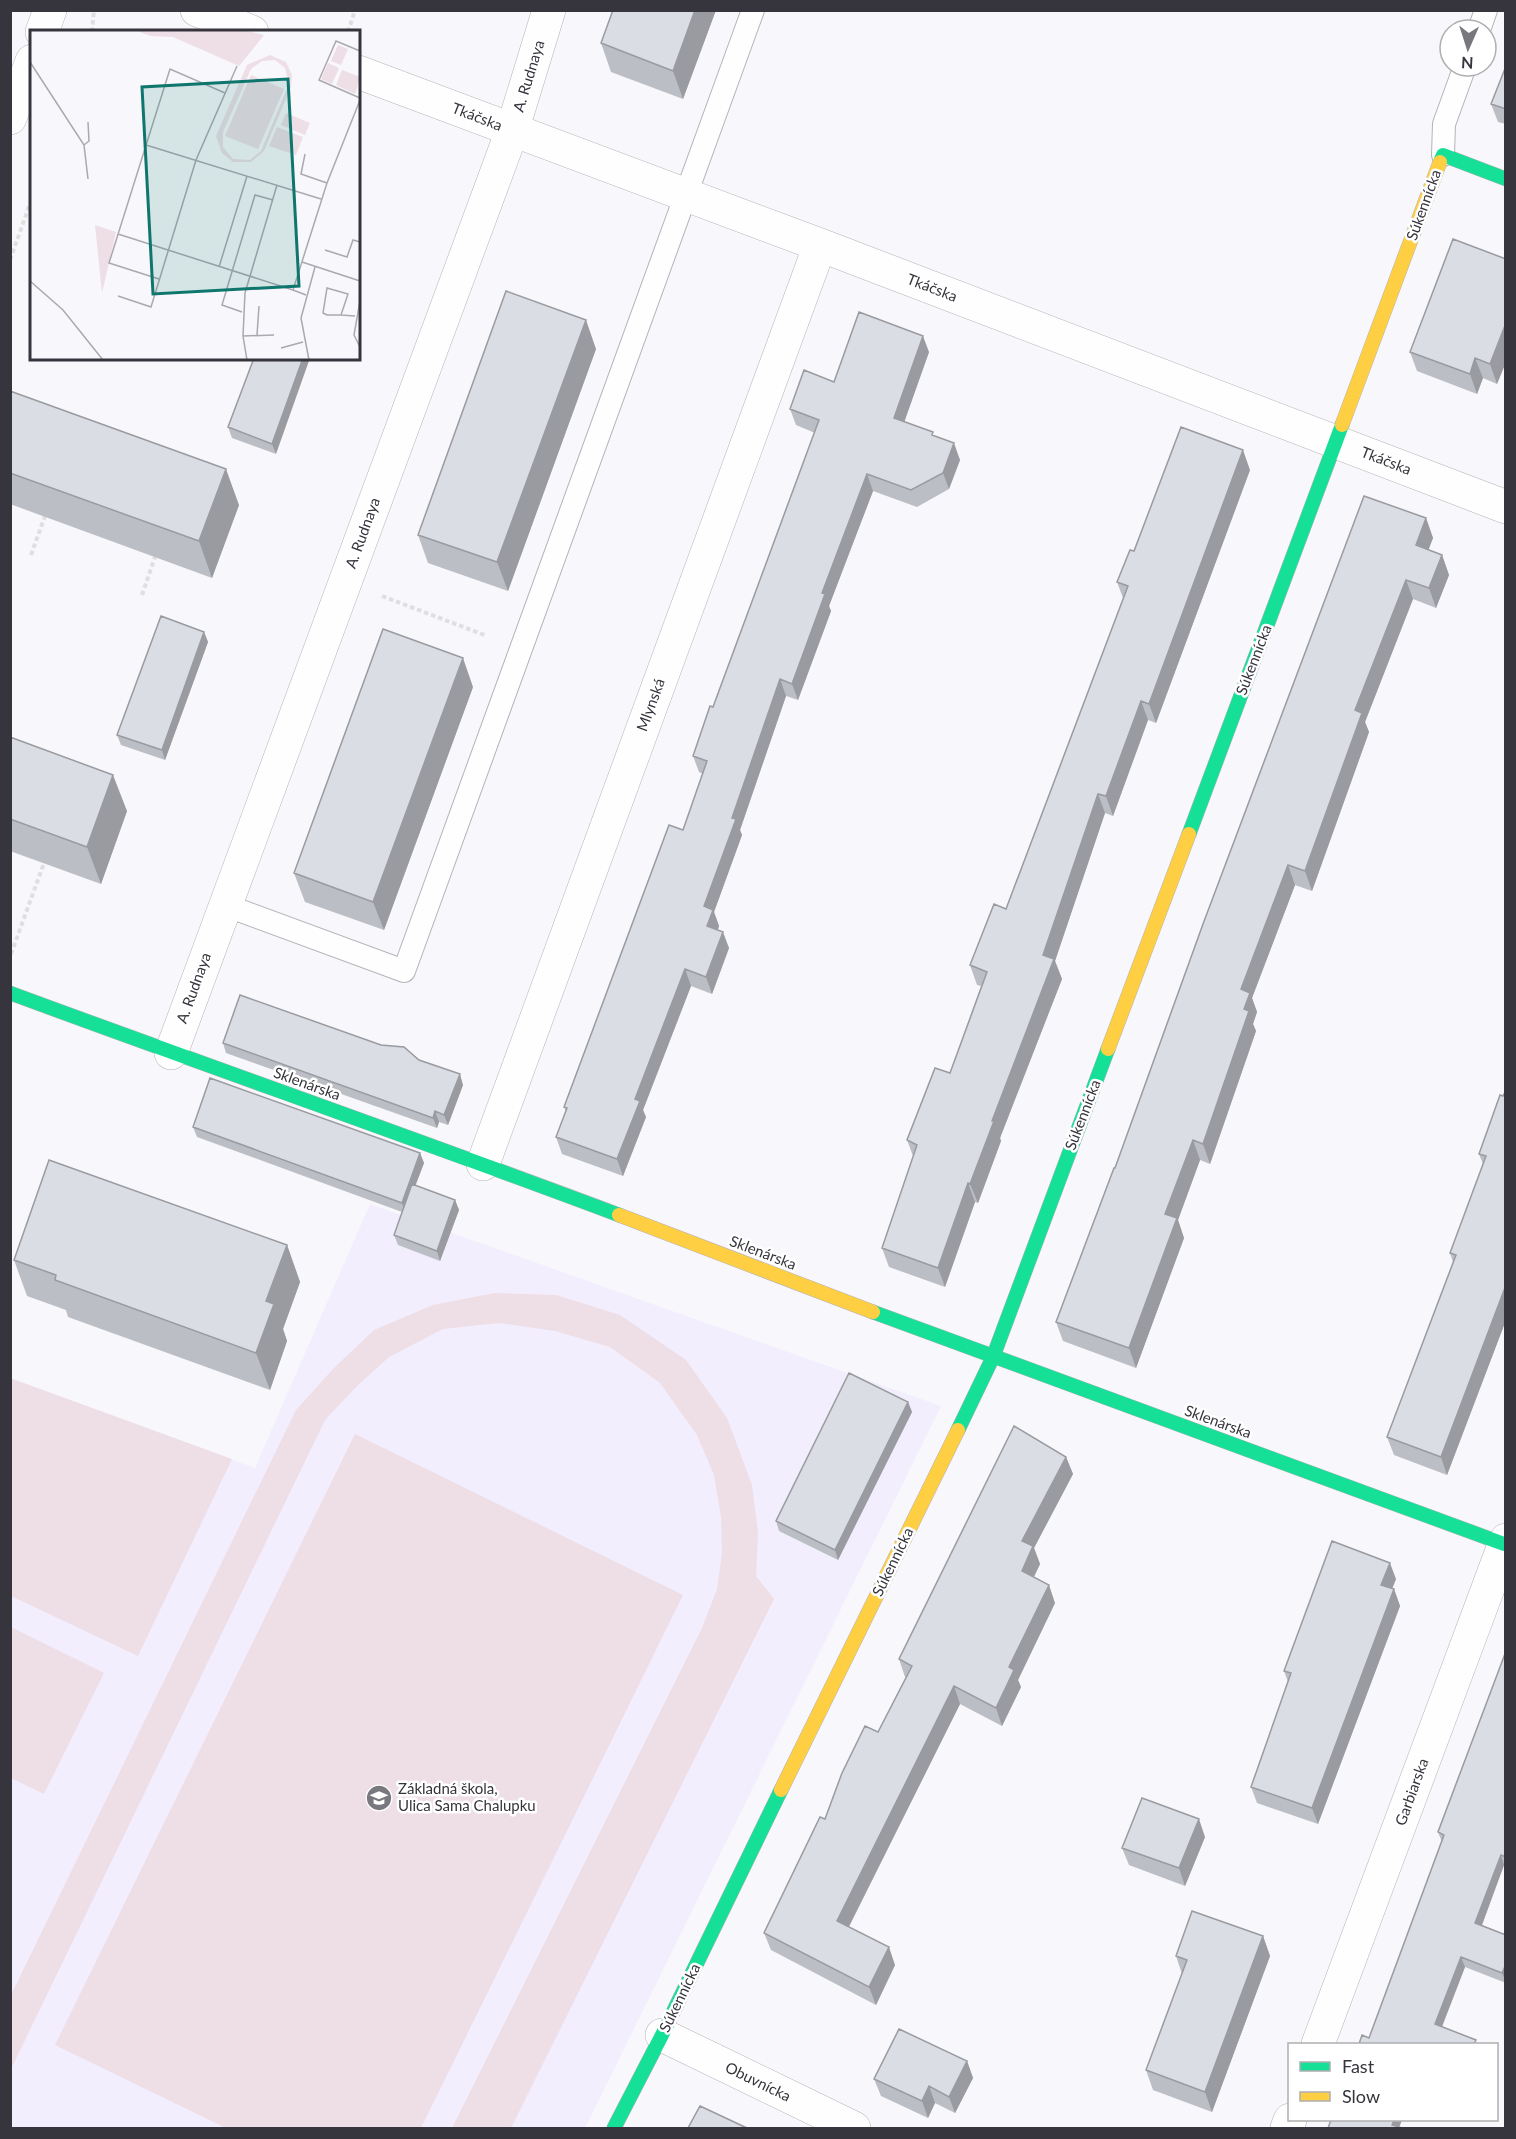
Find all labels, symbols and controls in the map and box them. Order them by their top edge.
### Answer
north arrow [1438,18,1498,78]
inset map [30,30,360,360]
street label: A. Rudnaya [509,38,547,114]
text: N [1461,54,1474,73]
street label: Tkáčska [450,98,505,134]
street label: Súkennícka [1402,167,1444,243]
street label: Tkáčska [905,269,960,305]
street label: Tkáčska [1359,442,1414,478]
street label: A. Rudnaya [341,495,383,571]
street label: Súkennícka [1231,622,1275,697]
street label: Mlynská [632,676,668,734]
street label: A. Rudnaya [172,950,214,1026]
street label: Sklenárska [271,1063,343,1103]
street label: Súkennícka [1060,1077,1104,1152]
street label: Sklenárska [728,1231,799,1273]
street label: Sklenárska [1182,1401,1254,1441]
street label: Súkennícka [868,1524,916,1599]
street label: Garbiarska [1391,1756,1432,1828]
place label: Základná škola, Ulica Sama Chalupku [398,1779,536,1814]
school or university icon: Základná škola, Ulica Sama Chalupku [364,1783,394,1813]
street label: Súkennícka [655,1960,703,2035]
legend [1288,2043,1498,2121]
text: Fast [1342,2055,1375,2077]
street label: Obuvnícka [723,2058,794,2105]
text: Slow [1342,2085,1380,2107]

